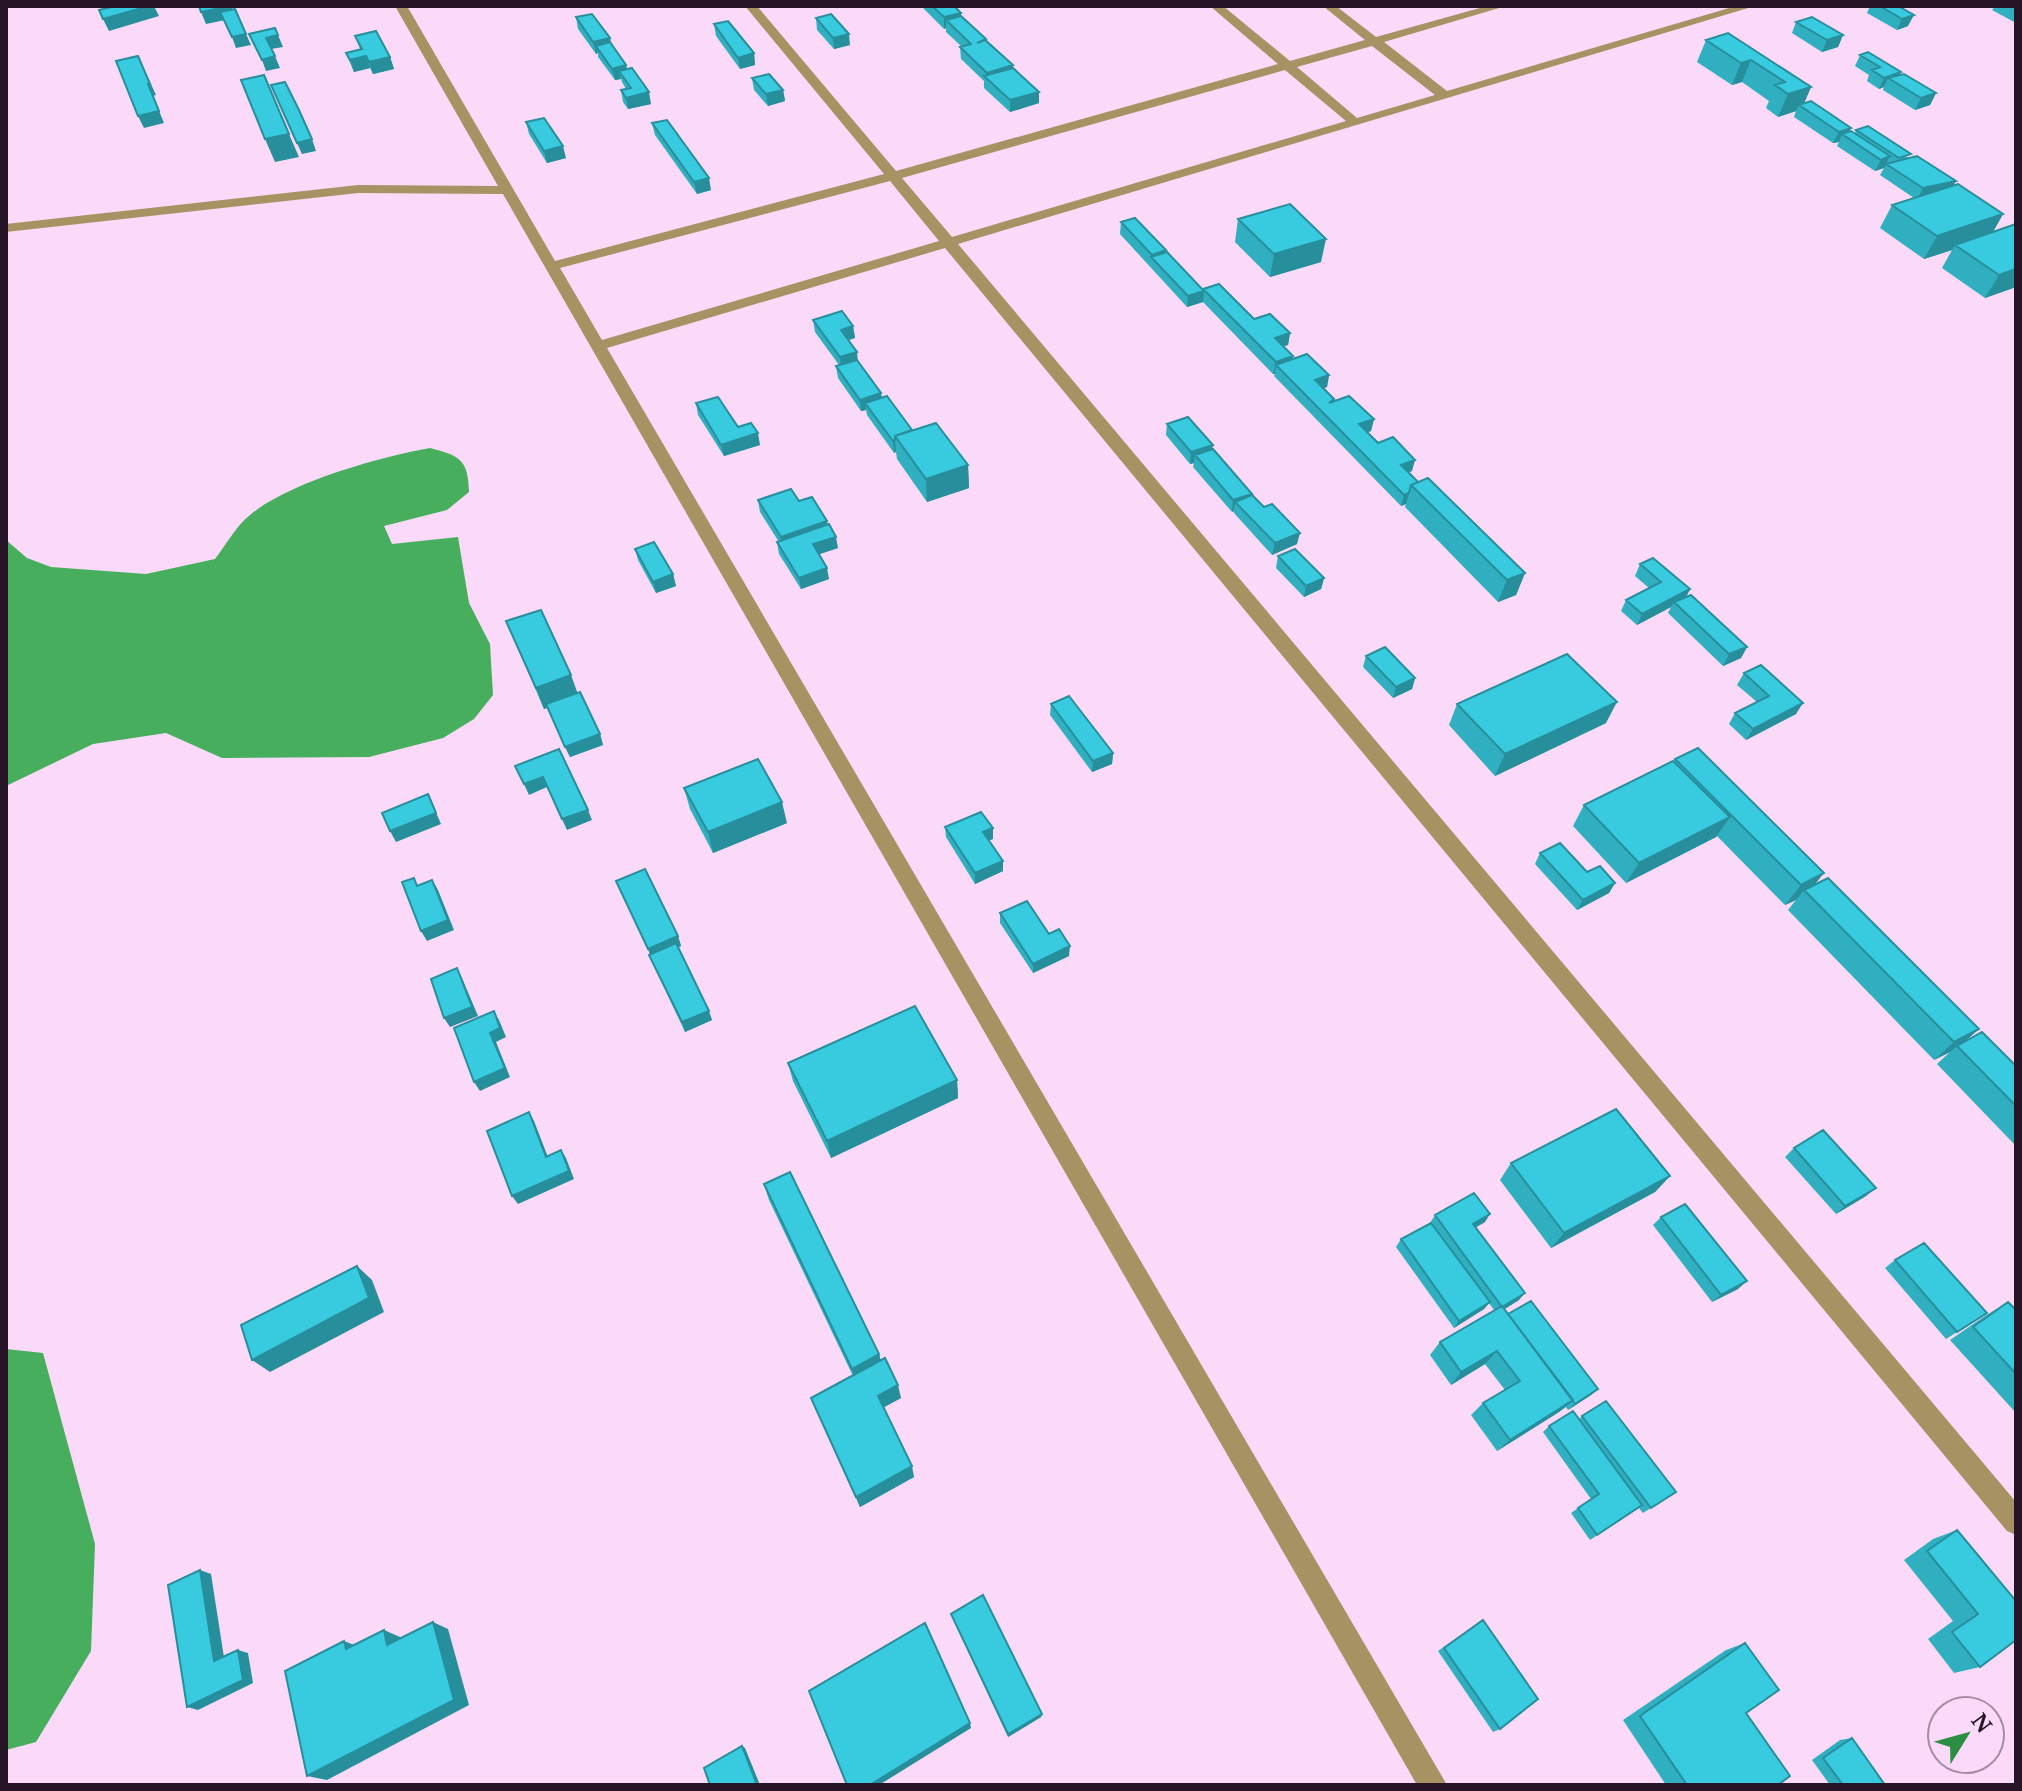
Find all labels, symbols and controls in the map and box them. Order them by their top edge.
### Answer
north arrow [1926,1695,2006,1775]
text: N [1966,1706,2000,1738]

